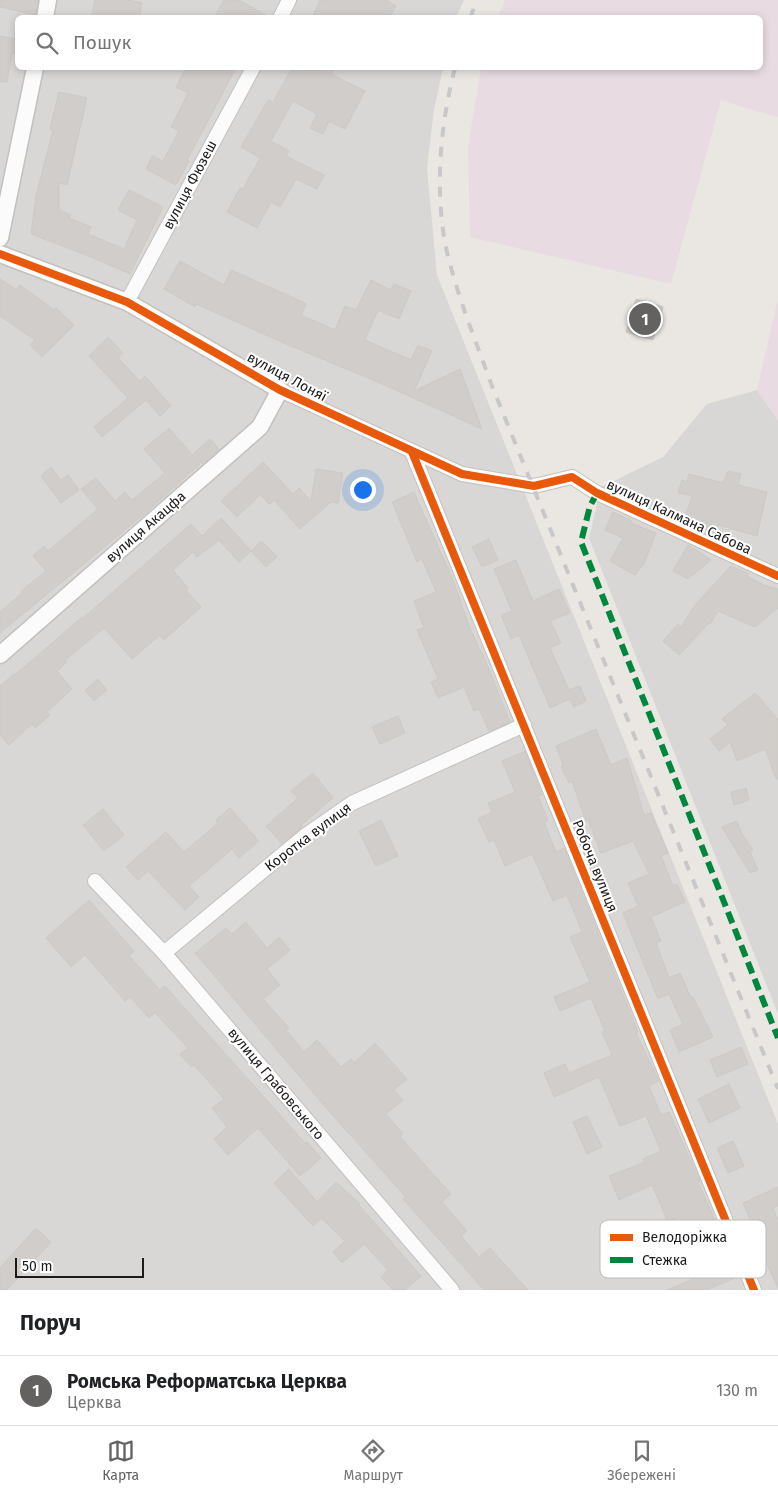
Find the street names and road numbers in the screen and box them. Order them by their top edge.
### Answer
street label: вулиця Фюзеш [159,138,221,232]
street label: вулиця Лоняї [244,349,331,406]
street label: вулиця Калмана Сабова [604,476,754,558]
street label: вулиця Акацфа [103,488,189,566]
street label: Коротка вулиця [261,799,355,875]
street label: Робоча вулиця [569,817,621,915]
street label: вулиця Грабовського [224,1025,328,1143]

